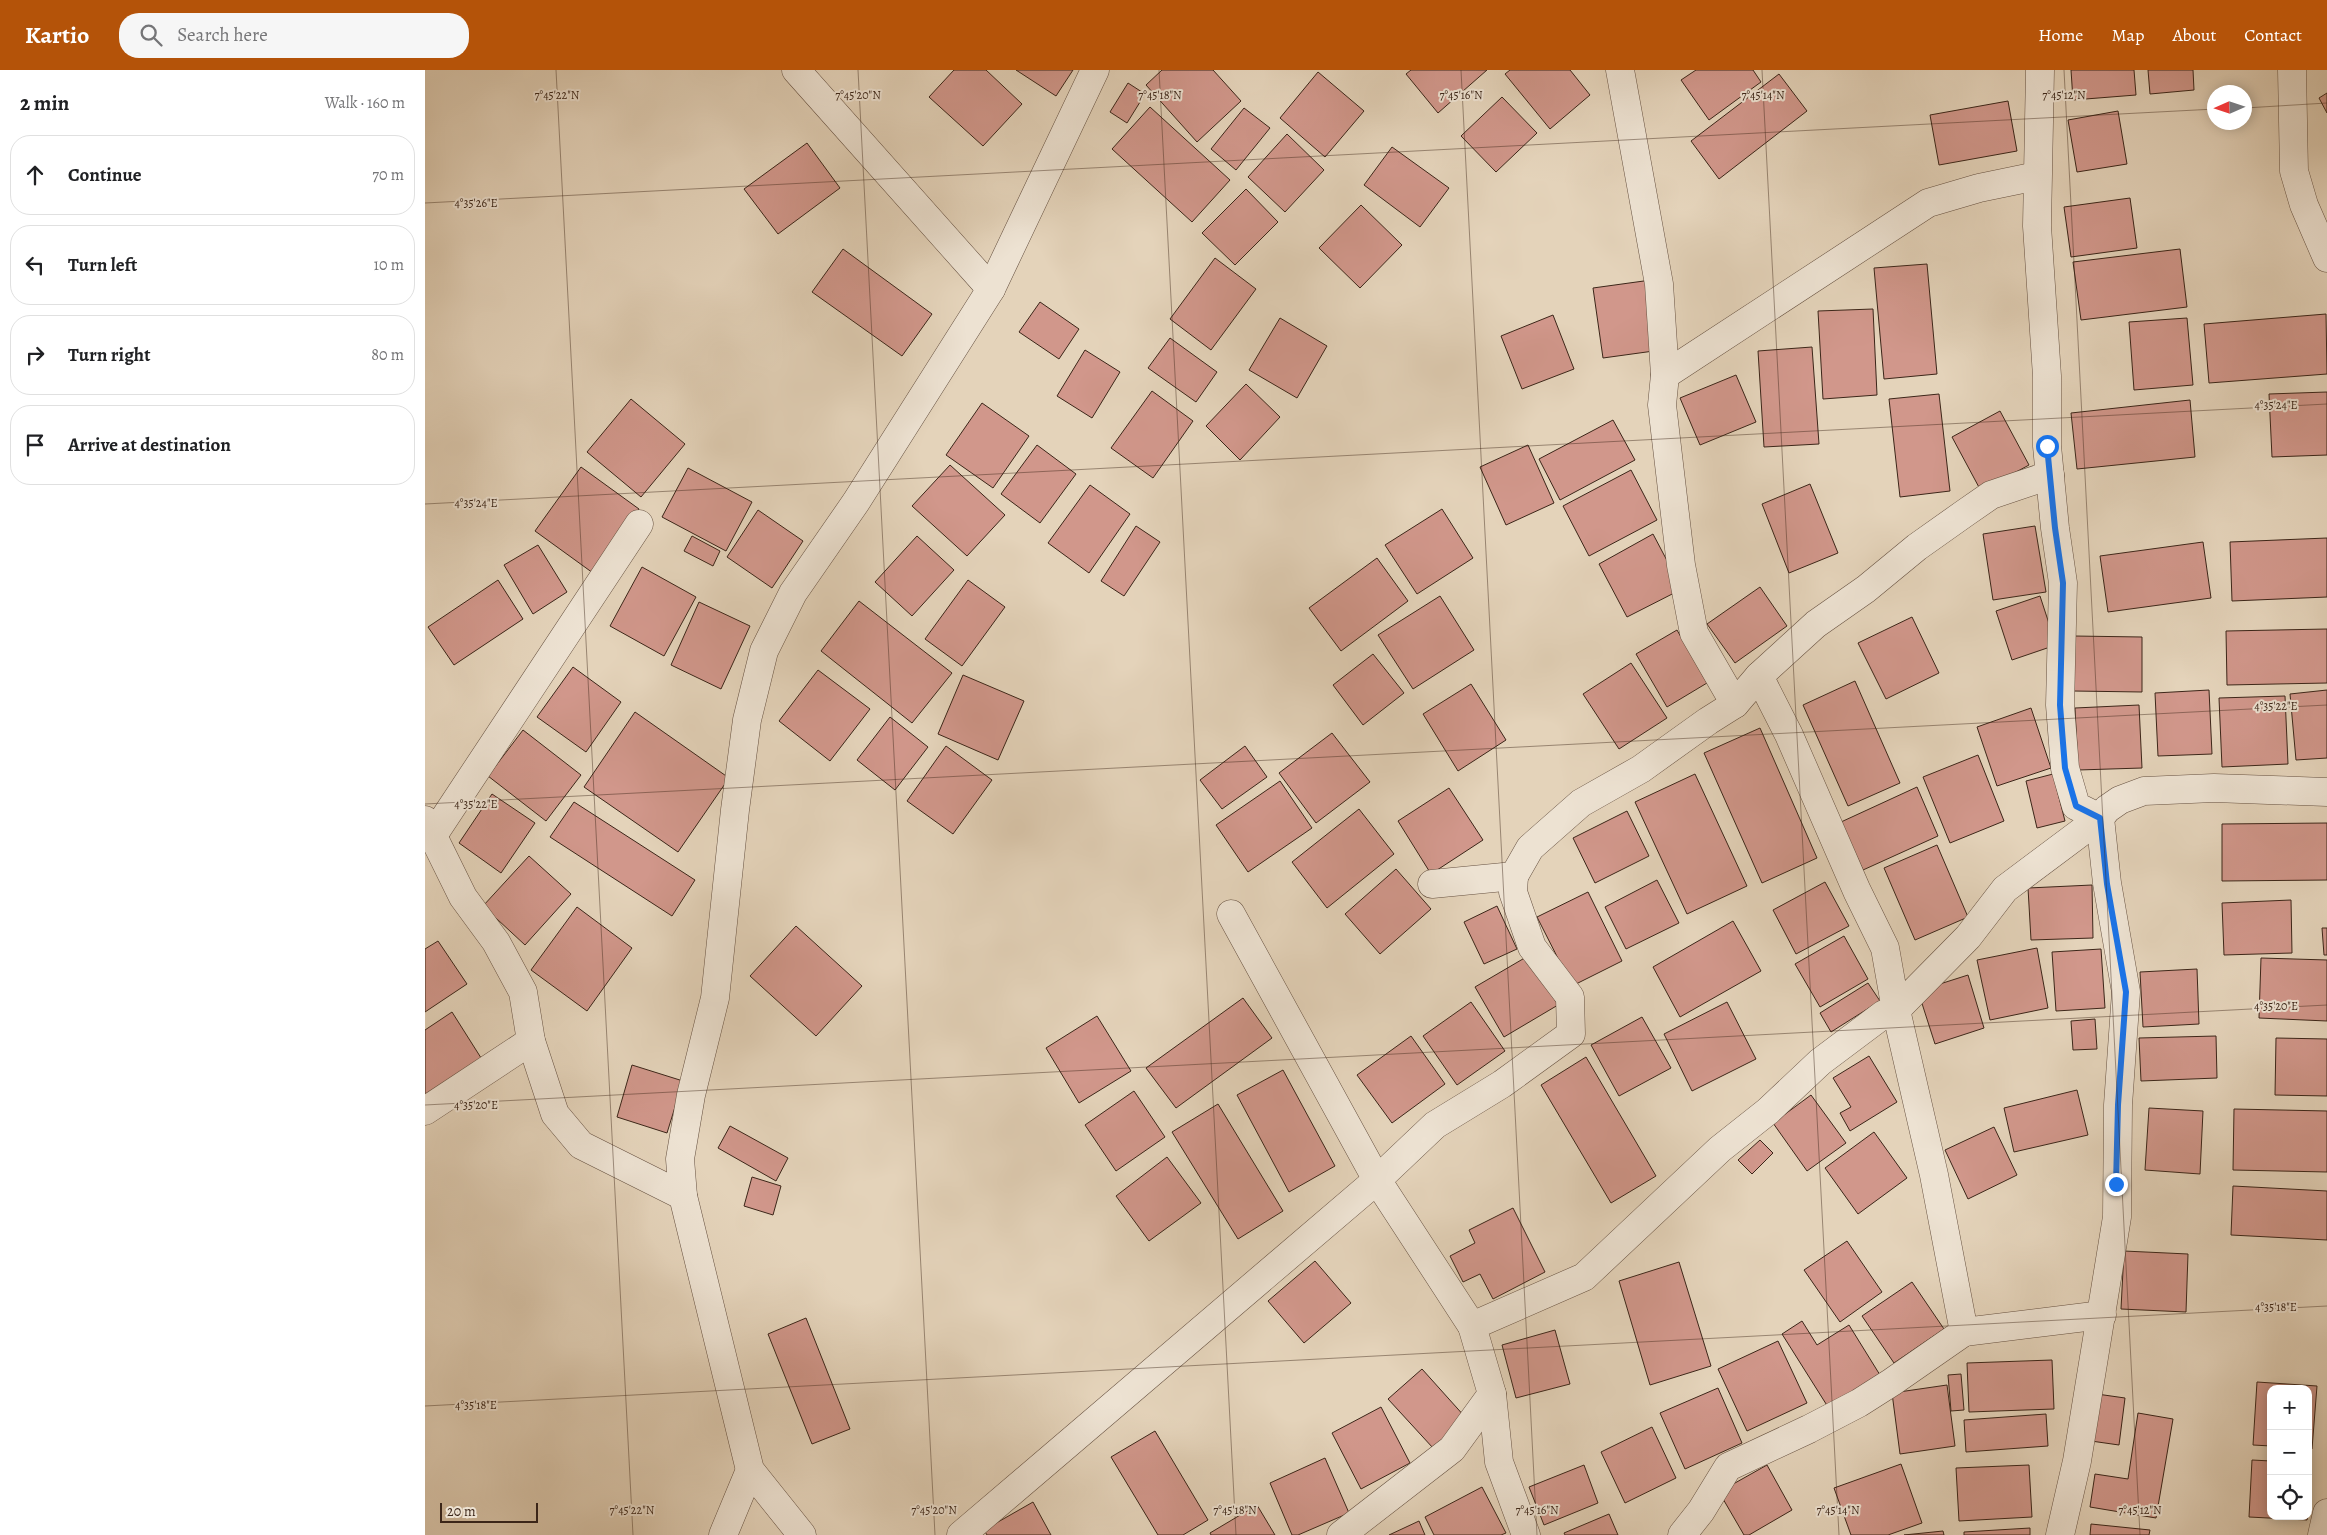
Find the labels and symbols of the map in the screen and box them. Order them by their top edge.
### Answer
north arrow [2207,85,2252,130]
text: 7°45'22"N [535,87,580,103]
text: 7°45'20"N [835,87,881,103]
text: 7°45'18"N [1138,87,1182,103]
text: 7°45'16"N [1439,87,1483,103]
text: 7°45'14"N [1741,87,1785,103]
text: 7°45'12"N [2042,87,2086,103]
text: 4°35'26"E [454,195,498,211]
text: 4°35'24"E [2254,397,2298,413]
route start [2036,435,2059,458]
text: 4°35'24"E [454,495,498,511]
text: 4°35'22"E [2254,698,2298,714]
text: 4°35'22"E [454,796,498,812]
text: 4°35'20"E [2254,998,2298,1014]
text: 4°35'20"E [454,1097,498,1113]
route end [2105,1173,2128,1196]
text: 4°35'18"E [2255,1299,2297,1315]
text: 4°35'18"E [455,1397,497,1413]
scale bar [440,1500,537,1523]
text: 7°45'22"N [610,1502,655,1518]
text: 7°45'20"N [911,1502,957,1518]
text: 7°45'18"N [1213,1502,1257,1518]
text: 7°45'16"N [1515,1502,1559,1518]
text: 7°45'14"N [1816,1502,1860,1518]
text: 7°45'12"N [2118,1502,2162,1518]

